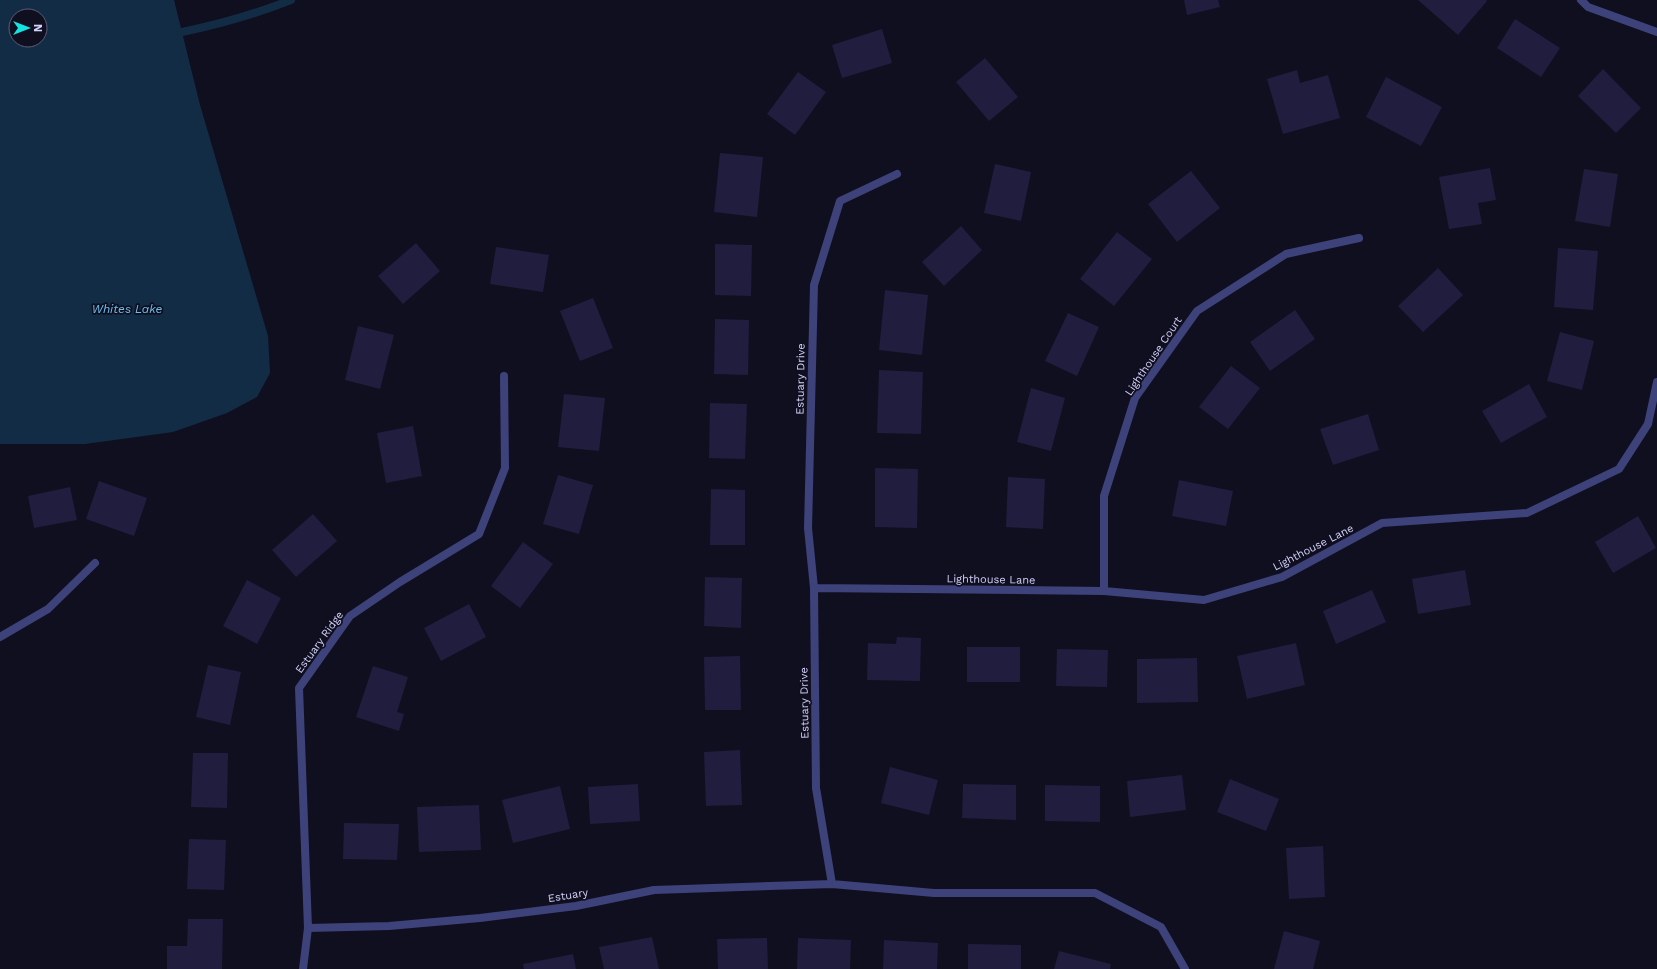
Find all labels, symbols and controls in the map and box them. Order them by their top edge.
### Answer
north arrow [8,8,48,48]
text: N [31,24,44,32]
water label: Whites Lake [92,302,163,316]
street label: Lighthouse Court [1122,314,1185,398]
street label: Estuary Drive [793,343,808,415]
street label: Lighthouse Lane [1271,522,1356,573]
street label: Lighthouse Lane [947,572,1035,587]
street label: Estuary Ridge [293,609,346,676]
street label: Estuary Drive [797,667,812,739]
street label: Estuary [547,886,589,905]

